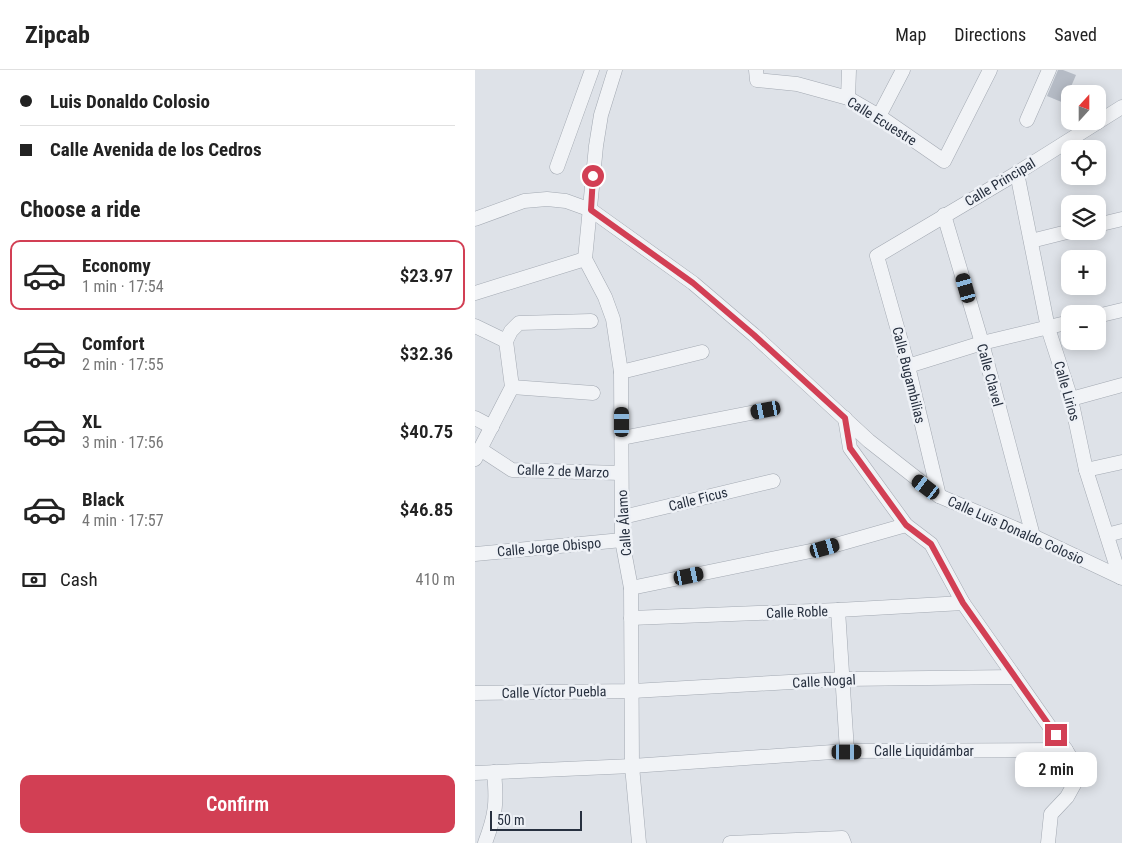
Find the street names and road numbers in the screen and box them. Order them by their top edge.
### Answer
street label: Calle Ecuestre [844,93,920,149]
street label: Calle Principal [962,155,1038,209]
street label: Calle Bugambilias [889,325,929,425]
street label: Calle Clavel [974,342,1006,408]
street label: Calle Lirios [1051,359,1083,423]
street label: Calle 2 de Marzo [517,461,609,481]
street label: Calle Ficus [667,484,729,514]
street label: Calle Álamo [613,489,634,557]
street label: Calle Luis Donaldo Colosio [945,493,1087,567]
street label: Calle Jorge Obispo [496,534,602,560]
street label: Calle Roble [766,603,829,621]
street label: Calle Nogal [792,671,856,691]
street label: Calle Víctor Puebla [501,683,607,701]
street label: Calle Liquidámbar [874,743,974,759]

